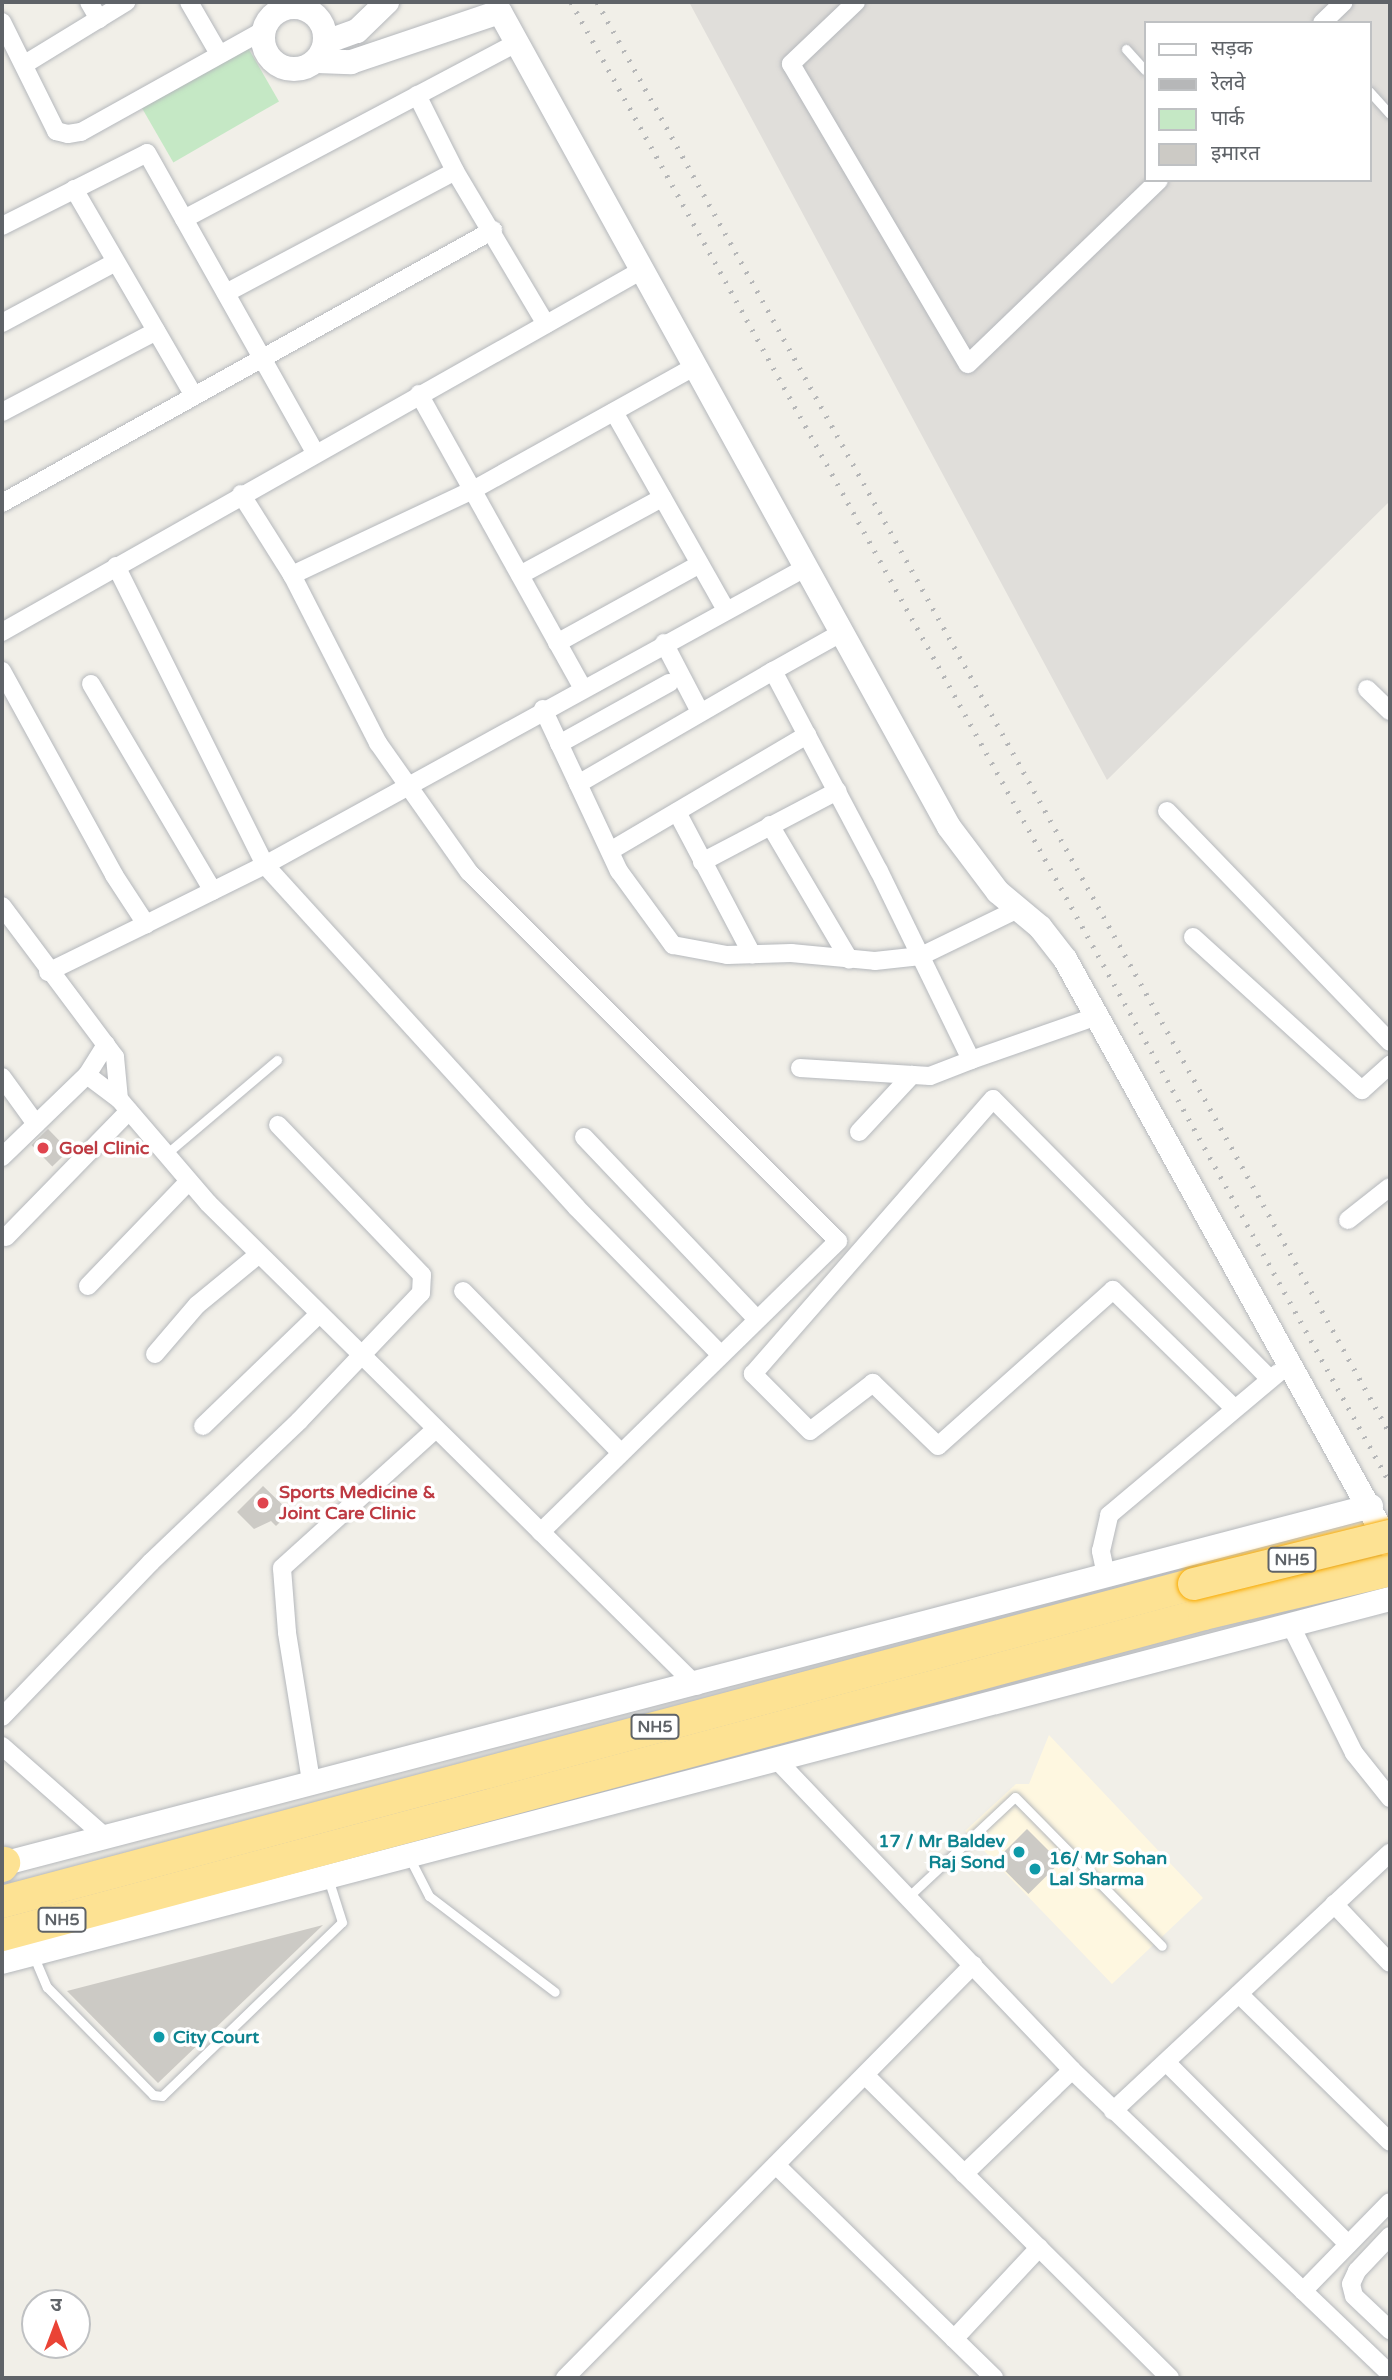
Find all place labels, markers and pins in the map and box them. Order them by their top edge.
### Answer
place label: Goel Clinic [59,1137,149,1159]
marker: Goel Clinic [33,1138,53,1158]
place label: Sports Medicine & Joint Care Clinic [279,1482,436,1524]
marker: Sports Medicine & Joint Care Clinic [253,1493,273,1513]
place label: 17 / Mr Baldev Raj Sond [878,1831,1005,1874]
marker: 17 / Mr Baldev Raj Sond [1011,1844,1027,1860]
place label: 16/ Mr Sohan Lal Sharma [1049,1848,1167,1890]
marker: 16/ Mr Sohan Lal Sharma [1027,1861,1043,1877]
place label: City Court [173,2026,259,2048]
marker: City Court [151,2029,167,2045]

